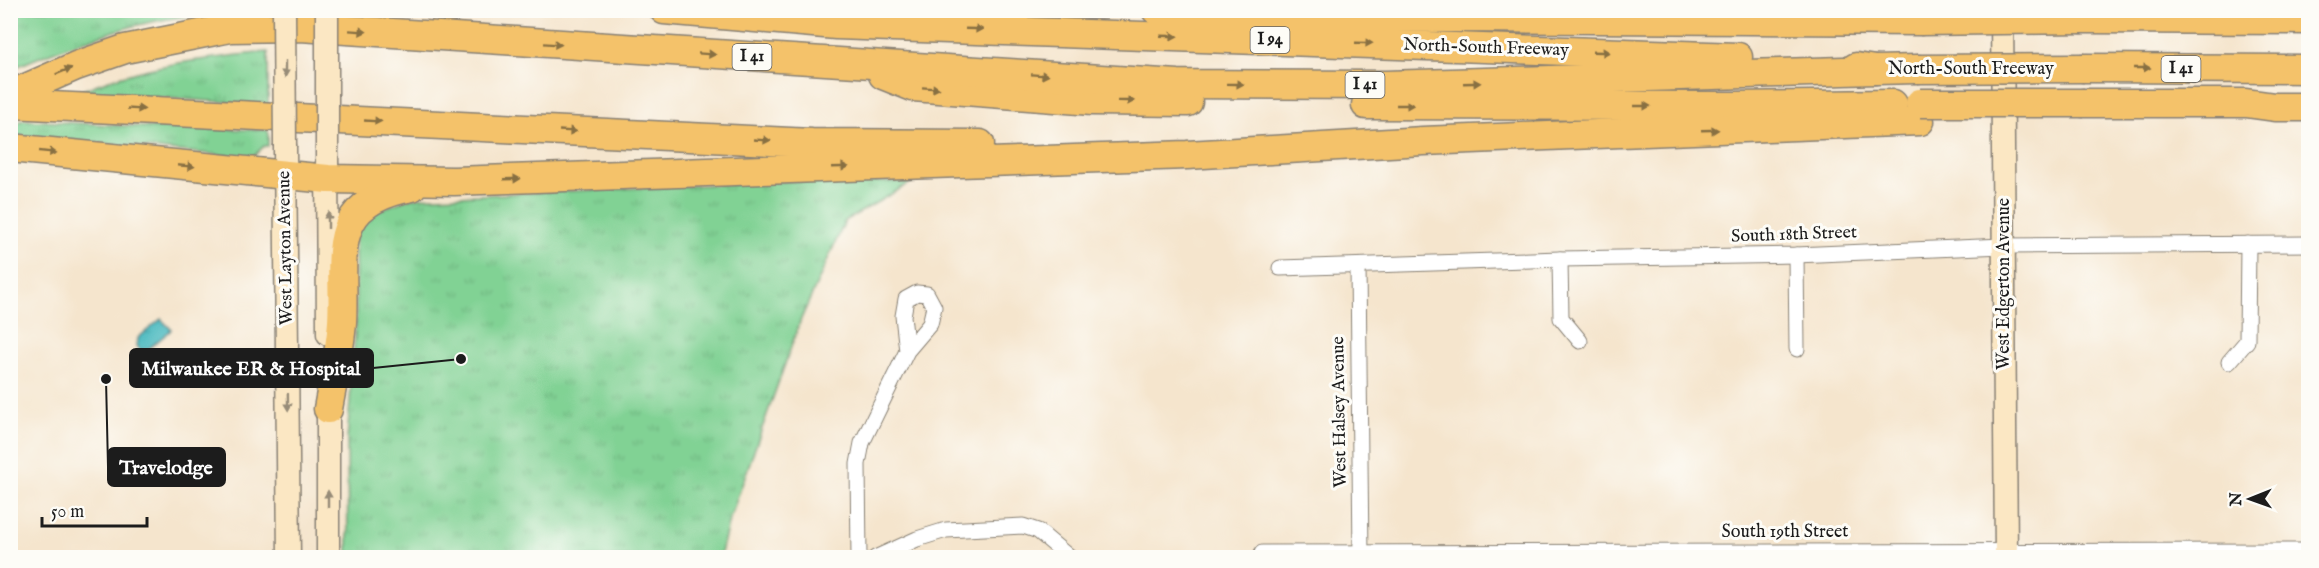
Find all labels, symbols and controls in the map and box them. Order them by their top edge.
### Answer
one-way arrow [965,25,984,34]
one-way arrow [349,26,368,35]
road number: I 94 [1250,27,1290,53]
one-way arrow [1159,32,1178,41]
street label: North-South Freeway [1403,34,1569,62]
one-way arrow [543,39,562,48]
one-way arrow [1354,39,1373,48]
road number: I 41 [732,44,771,70]
one-way arrow [1591,47,1610,56]
one-way arrow [697,50,716,59]
road number: I 41 [2162,56,2200,82]
street label: North-South Freeway [1888,58,2054,81]
one-way arrow [280,59,289,78]
one-way arrow [2133,63,2152,73]
one-way arrow [55,66,73,75]
one-way arrow [1031,70,1050,80]
road number: I 41 [1346,72,1384,98]
one-way arrow [1463,78,1482,87]
one-way arrow [1226,79,1245,89]
one-way arrow [922,83,941,93]
one-way arrow [1116,96,1135,106]
one-way arrow [1395,100,1414,110]
one-way arrow [1632,101,1651,111]
one-way arrow [127,105,146,114]
one-way arrow [363,116,382,125]
one-way arrow [558,126,577,135]
one-way arrow [1701,126,1720,135]
one-way arrow [753,136,772,145]
one-way arrow [39,148,58,157]
one-way arrow [177,161,196,171]
one-way arrow [831,163,850,172]
street label: West Layton Avenue [273,171,299,325]
one-way arrow [503,174,522,183]
street label: West Edgerton Avenue [1993,198,2016,370]
one-way arrow [323,211,333,230]
street label: South 18th Street [1731,221,1857,249]
street label: West Halsey Avenue [1327,336,1353,488]
callout: Milwaukee ER & Hospital [130,349,373,387]
text: Milwaukee ER & Hospital [141,357,361,382]
one-way arrow [283,392,292,411]
callout: Travelodge [108,448,225,486]
text: Travelodge [118,456,214,481]
north arrow [2220,469,2280,529]
scale bar [42,490,147,528]
one-way arrow [323,490,332,509]
text: N [2227,492,2247,507]
text: 50 m [51,501,84,524]
street label: South 19th Street [1722,521,1848,544]

